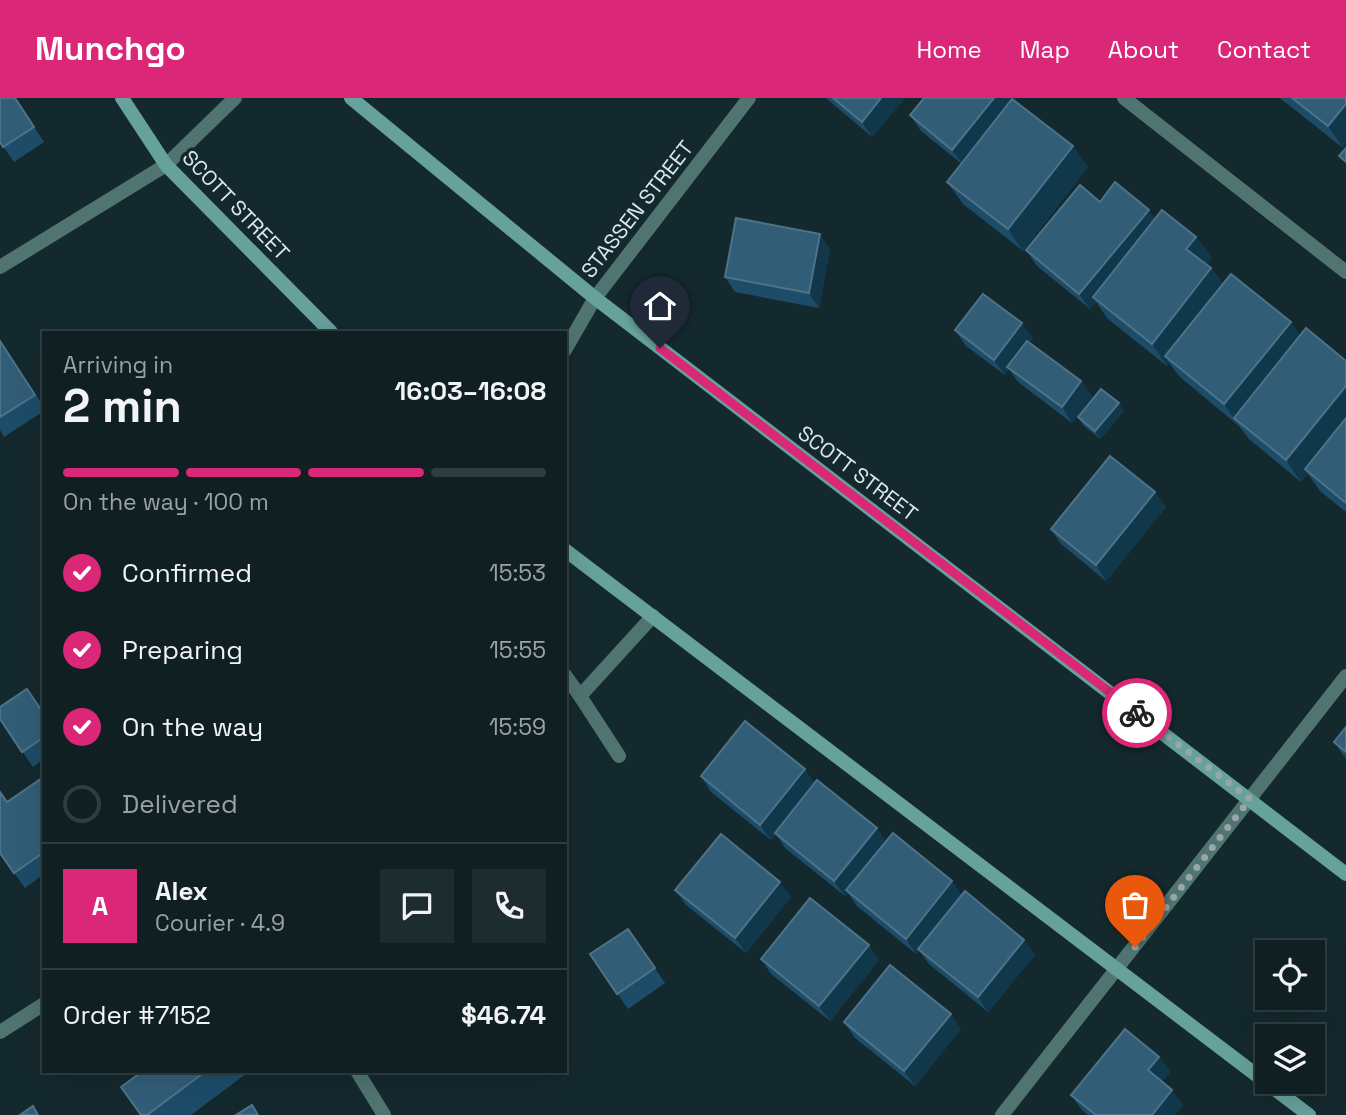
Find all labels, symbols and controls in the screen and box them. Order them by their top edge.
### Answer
text: Munchgo [35,28,186,70]
text: Home [916,34,982,65]
text: Map [1020,34,1070,65]
text: About [1108,34,1179,65]
text: Contact [1217,34,1311,65]
street label: STASSEN STREET [575,135,699,283]
street label: SCOTT STREET [177,144,295,266]
pin [630,276,690,348]
icon: home [641,287,679,325]
text: Arriving in [63,350,173,380]
text: 16:03–16:08 [395,374,546,408]
text: 2 min [63,377,182,435]
street label: SCOTT STREET [793,419,923,527]
text: On the way · 100 m [63,487,269,517]
icon: check [63,554,101,592]
text: Confirmed [122,556,252,590]
text: 15:53 [489,558,546,588]
icon: check [63,631,101,669]
text: Preparing [122,633,243,667]
text: 15:55 [489,635,546,665]
courier [1102,678,1172,748]
icon: bike [1118,694,1156,732]
icon: check [63,708,101,746]
text: On the way [122,710,263,744]
text: 15:59 [489,712,546,742]
text: Delivered [122,787,238,821]
button: chat [380,869,454,943]
button: phone [472,869,546,943]
text: Alex [155,874,208,908]
pin [1105,875,1165,947]
icon: bag [1116,886,1154,924]
text: A [92,889,108,923]
text: Courier · 4.9 [155,908,285,938]
map controls [1255,940,1325,1094]
button: locate [1255,940,1325,1010]
text: Order #7152 [63,998,211,1032]
text: $46.74 [461,998,546,1032]
button: layers [1255,1024,1325,1094]

